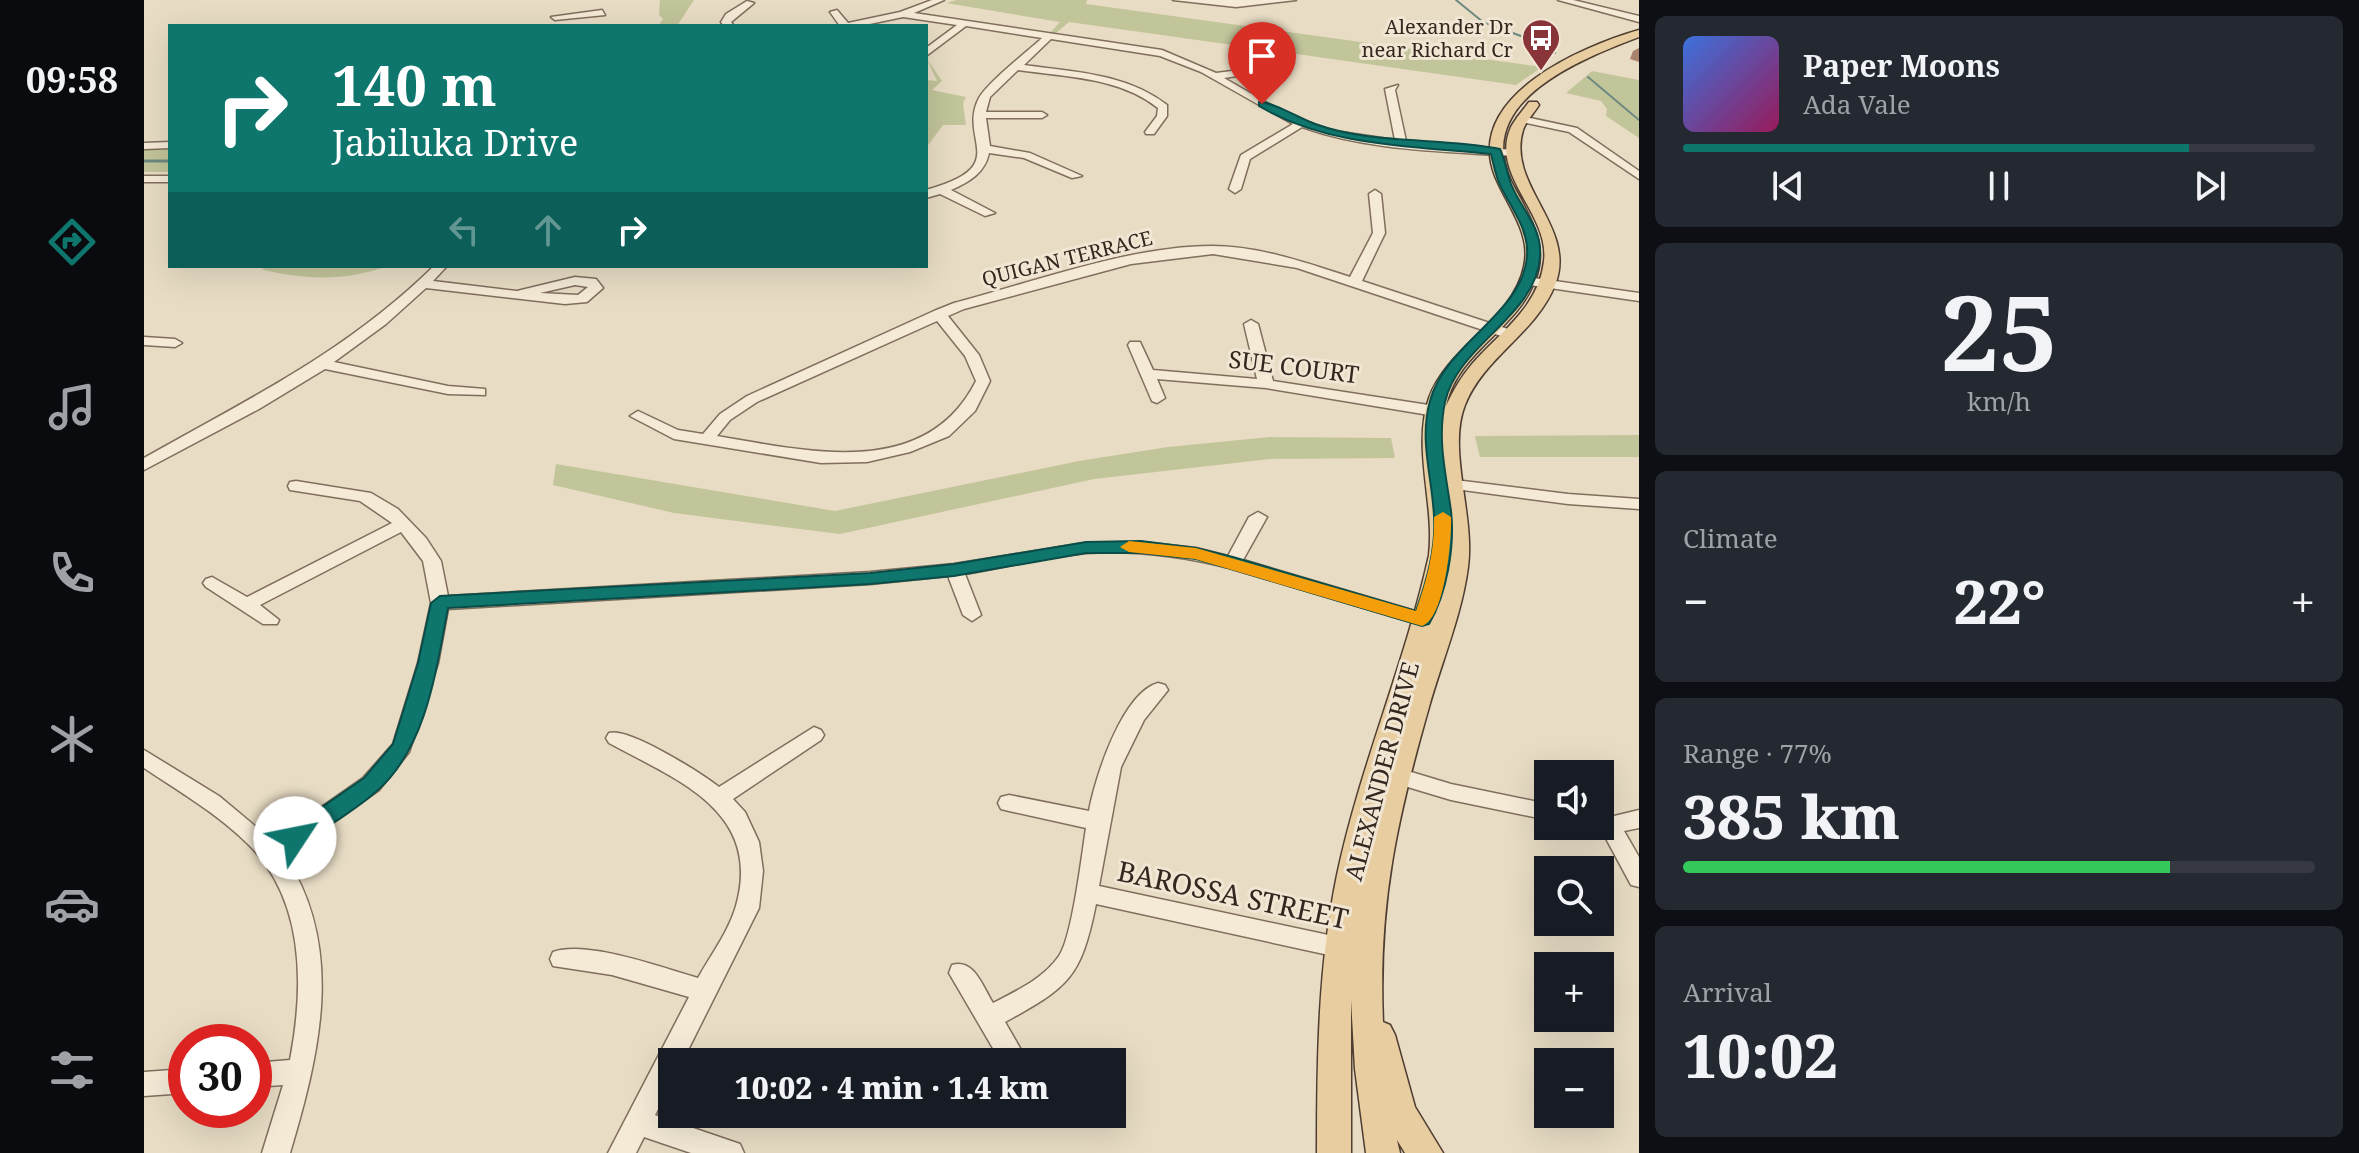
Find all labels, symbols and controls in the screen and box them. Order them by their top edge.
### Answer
place label: Alexander Dr near Richard Cr [1362,13,1514,63]
bus stop icon: Alexander Dr near Richard Cr [1520,17,1562,72]
pin [1228,22,1296,104]
icon: arrive [1240,34,1284,78]
text: Paper Moons [1803,45,2000,86]
text: 140 m [332,46,497,122]
text: 09:58 [26,55,118,104]
icon: right [200,56,304,160]
text: Ada Vale [1803,86,1911,122]
text: Jabiluka Drive [332,118,578,167]
icon: previous [1766,164,1810,208]
icon: pause [1977,164,2021,208]
icon: next [2188,164,2232,208]
icon: left [442,208,486,252]
icon: ahead [526,208,570,252]
icon: right [610,208,654,252]
icon: directions [44,214,100,270]
street label: QUIGAN TERRACE [979,224,1155,292]
text: 25 [1940,260,2058,401]
street label: SUE COURT [1227,342,1361,390]
icon: music [44,379,100,435]
text: km/h [1967,383,2031,419]
text: Climate [1683,520,1778,556]
icon: phone [44,545,100,601]
text: 22° [1953,560,2045,642]
text: − [1683,571,1708,631]
text: + [2290,571,2315,631]
street label: ALEXANDER DRIVE [1336,658,1426,884]
icon: climate [44,711,100,767]
text: Range · 77% [1683,735,1832,771]
map controls [1534,760,1614,1128]
button: sound [1534,760,1614,840]
text: 385 km [1683,775,1900,857]
position arrow [253,796,337,880]
street label: BAROSSA STREET [1114,851,1352,937]
button: search [1534,856,1614,936]
icon: car [44,876,100,932]
button: + [1534,952,1614,1032]
text: Arrival [1683,974,1772,1010]
text: 10:02 [1683,1014,1838,1096]
speed limit sign: 30 [168,1024,272,1128]
icon: filters [44,1042,100,1098]
button: − [1534,1048,1614,1128]
text: 10:02 · 4 min · 1.4 km [735,1067,1049,1108]

